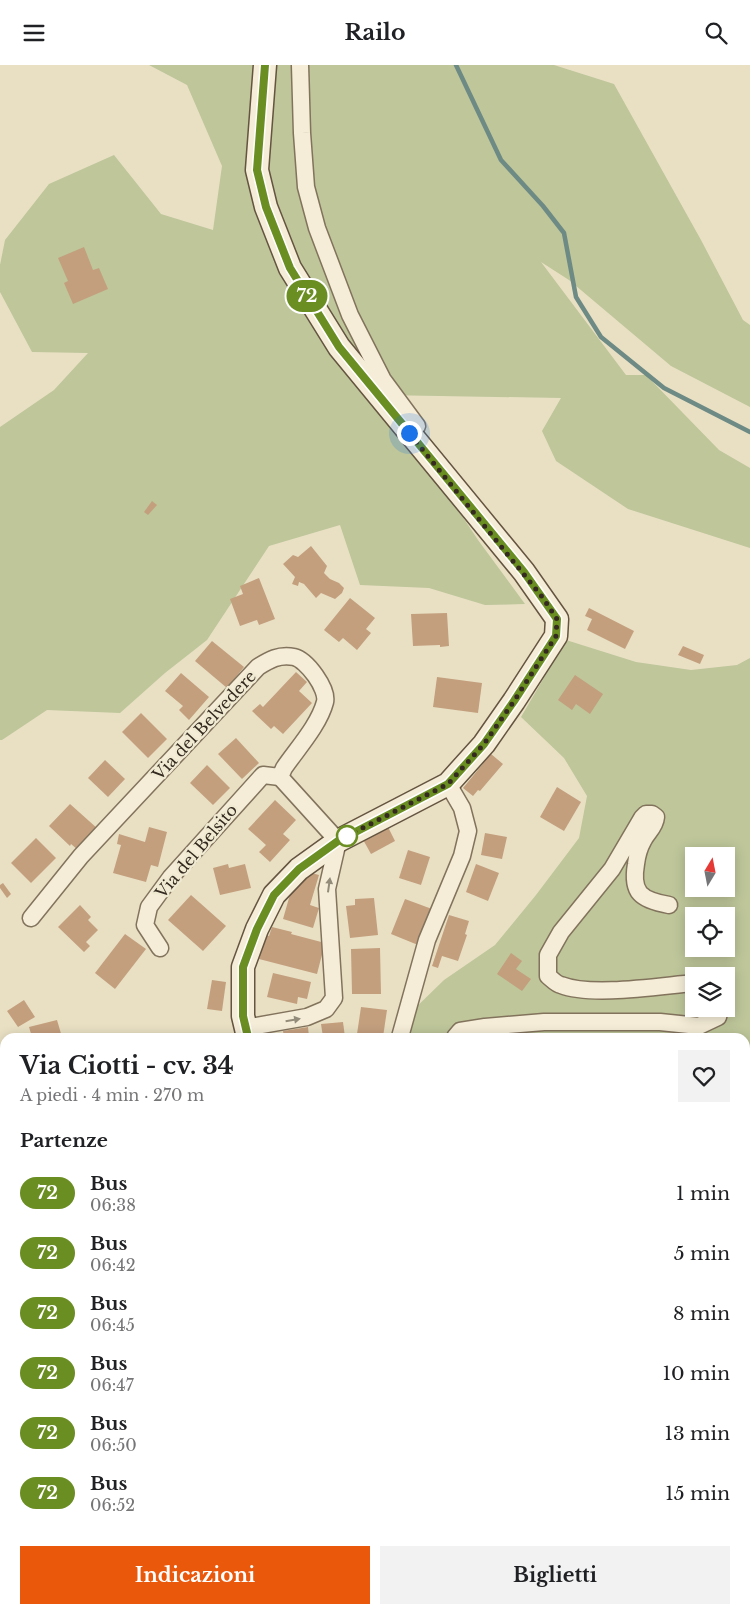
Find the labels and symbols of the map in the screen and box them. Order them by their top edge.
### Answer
line badge: 72 [284,280,330,312]
your location [397,421,422,446]
street label: Via del Belvedere [147,666,260,785]
street label: Via del Belsito [150,800,241,903]
unlabelled marker [336,825,358,847]
north arrow [685,847,735,897]
one-way arrow [325,876,333,892]
one-way arrow [286,1015,302,1023]

